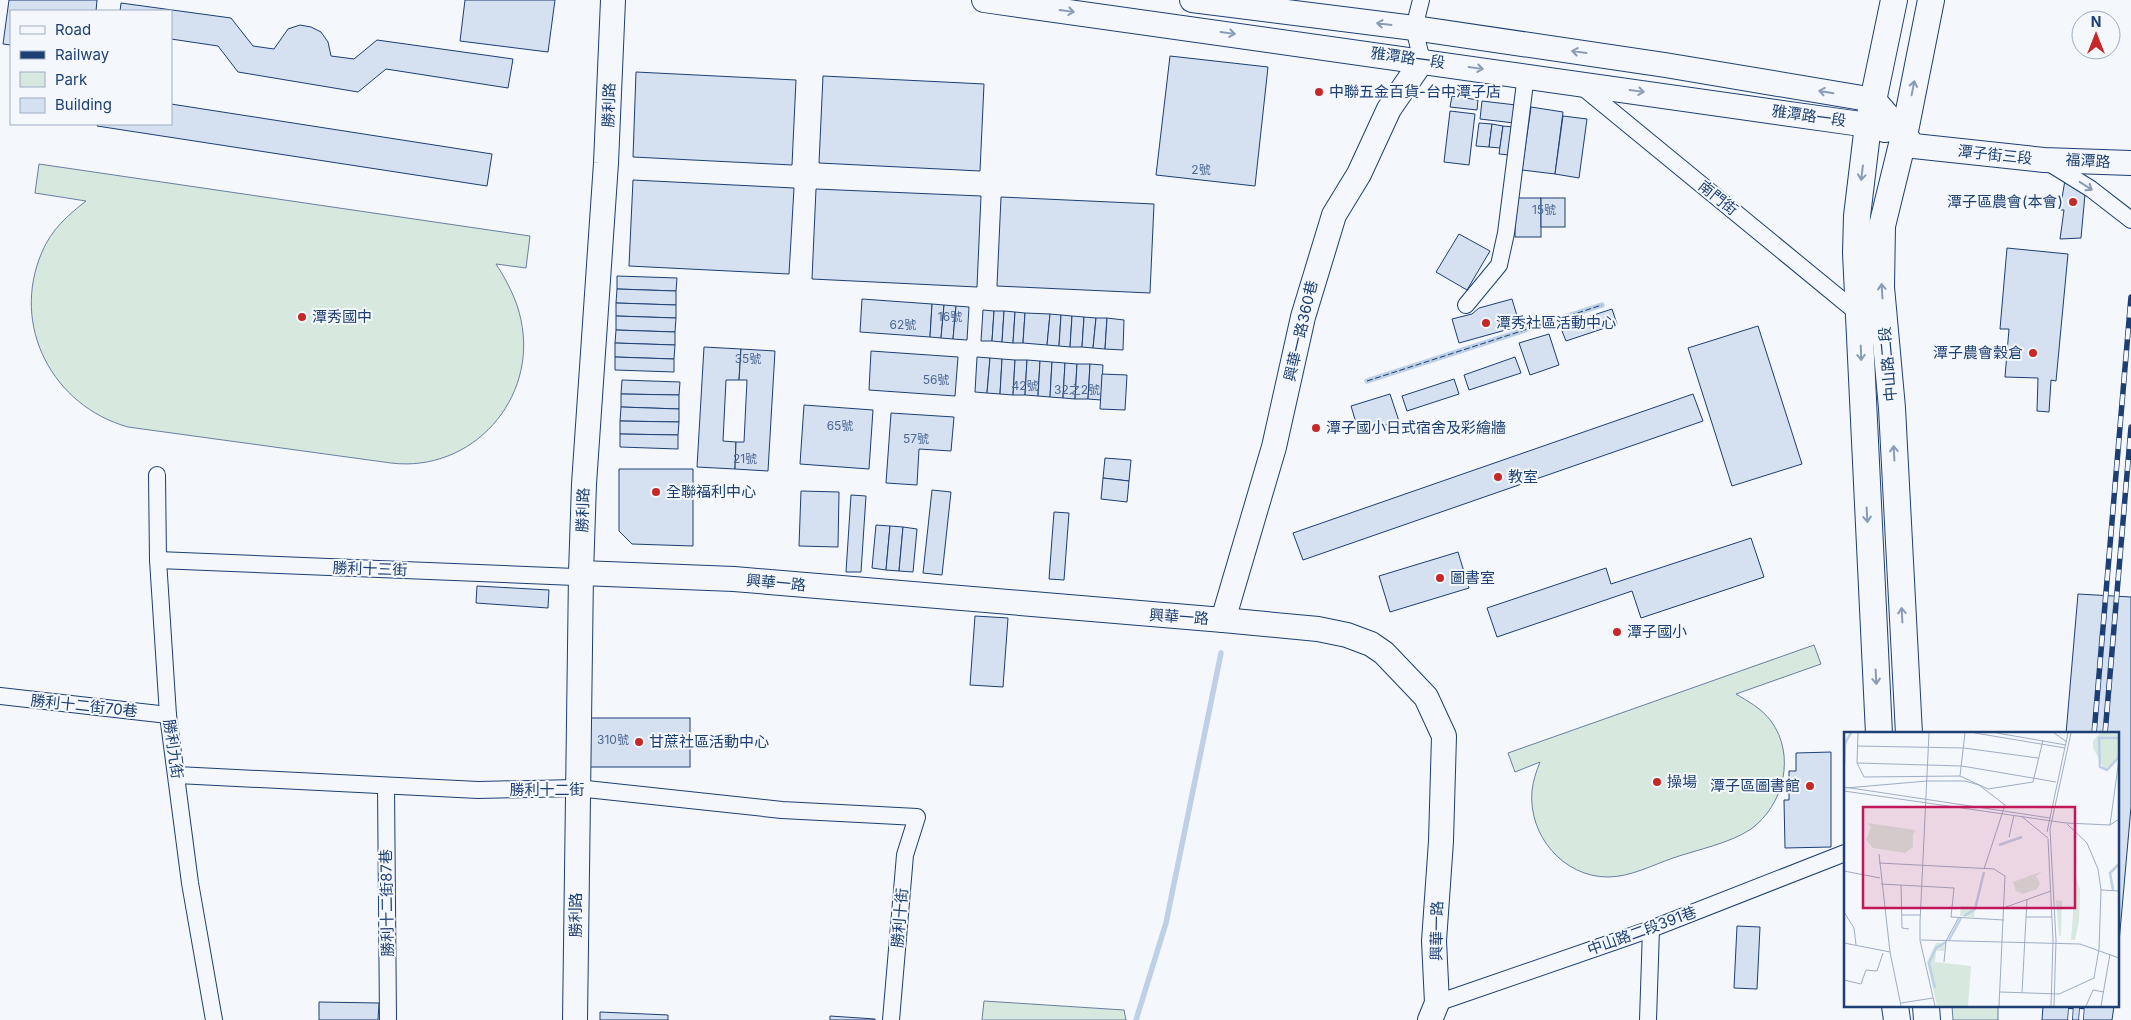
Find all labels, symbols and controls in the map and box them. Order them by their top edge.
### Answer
one-way arrow [1059,6,1075,16]
legend [10,10,172,125]
north arrow [2071,10,2121,60]
text: N [2091,13,2101,30]
one-way arrow [1376,19,1392,29]
text: Road [55,20,91,39]
one-way arrow [1220,28,1236,38]
street label: 雅潭路一段 [1370,43,1447,72]
text: Railway [55,45,110,64]
one-way arrow [1572,47,1588,57]
one-way arrow [1468,63,1484,73]
text: Park [55,70,88,89]
one-way arrow [1909,80,1919,96]
street label: 勝利路 [598,82,619,128]
place label: 中聯五金百貨-台中潭子店 [1329,82,1501,101]
marker: 中聯五金百貨-台中潭子店 [1313,86,1325,98]
one-way arrow [1628,86,1644,96]
one-way arrow [1818,87,1834,97]
text: Building [55,95,112,114]
street label: 雅潭路一段 [1771,101,1848,130]
street label: 潭子街三段 [1957,141,2033,168]
street label: 福潭路 [2065,150,2111,171]
house number: 2號 [1191,162,1211,177]
one-way arrow [1857,165,1867,181]
street label: 南門街 [1695,176,1742,219]
one-way arrow [2078,181,2092,191]
place label: 潭子區農會(本會) [1947,192,2063,211]
marker: 潭子區農會(本會) [2067,196,2079,208]
house number: 15號 [1532,202,1556,217]
street label: 興華一路360巷 [1280,279,1321,383]
one-way arrow [1877,283,1887,299]
place label: 潭秀國中 [312,307,372,326]
house number: 16號 [938,309,962,324]
marker: 潭秀國中 [296,311,308,323]
place label: 潭秀社區活動中心 [1496,313,1616,332]
house number: 62號 [890,317,916,332]
marker: 潭秀社區活動中心 [1480,317,1492,329]
street label: 中山路二段 [1875,326,1900,402]
place label: 潭子農會穀倉 [1933,343,2023,362]
one-way arrow [1856,344,1865,360]
marker: 潭子農會穀倉 [2027,347,2039,359]
house number: 35號 [735,351,761,366]
house number: 56號 [923,372,949,387]
house number: 42號 [1011,378,1039,393]
house number: 32之2號 [1054,382,1100,397]
house number: 65號 [827,418,853,433]
place label: 潭子國小日式宿舍及彩繪牆 [1326,418,1506,437]
marker: 潭子國小日式宿舍及彩繪牆 [1310,422,1322,434]
house number: 57號 [903,431,929,446]
one-way arrow [1889,445,1899,462]
house number: 21號 [733,451,757,466]
place label: 教室 [1508,467,1538,486]
marker: 教室 [1492,471,1504,483]
place label: 全聯福利中心 [666,482,756,501]
marker: 全聯福利中心 [650,486,662,498]
street label: 勝利路 [572,487,593,533]
one-way arrow [1863,507,1872,523]
street label: 勝利十三街 [332,558,408,579]
place label: 圖書室 [1450,568,1495,587]
street label: 興華一路 [745,570,807,595]
marker: 圖書室 [1434,572,1446,584]
street label: 興華一路 [1148,605,1210,628]
one-way arrow [1897,607,1906,623]
place label: 潭子國小 [1627,622,1687,641]
marker: 潭子國小 [1611,626,1623,638]
one-way arrow [1872,669,1881,685]
street label: 勝利十二街70巷 [29,690,139,721]
street label: 勝利九街 [160,718,187,780]
house number: 310號 [597,732,629,747]
place label: 甘蔗社區活動中心 [649,732,769,751]
inset map [1844,732,2118,1008]
marker: 甘蔗社區活動中心 [633,736,645,748]
place label: 操場 [1667,772,1697,791]
marker: 操場 [1651,776,1663,788]
place label: 潭子區圖書館 [1710,776,1800,795]
street label: 勝利十二街 [509,780,585,799]
marker: 潭子區圖書館 [1804,780,1816,792]
street label: 勝利十二街87巷 [376,849,397,957]
street label: 勝利十街 [887,887,912,949]
street label: 勝利路 [566,892,585,938]
street label: 興華一路 [1426,901,1447,961]
street label: 中山路二段391巷 [1585,902,1699,959]

